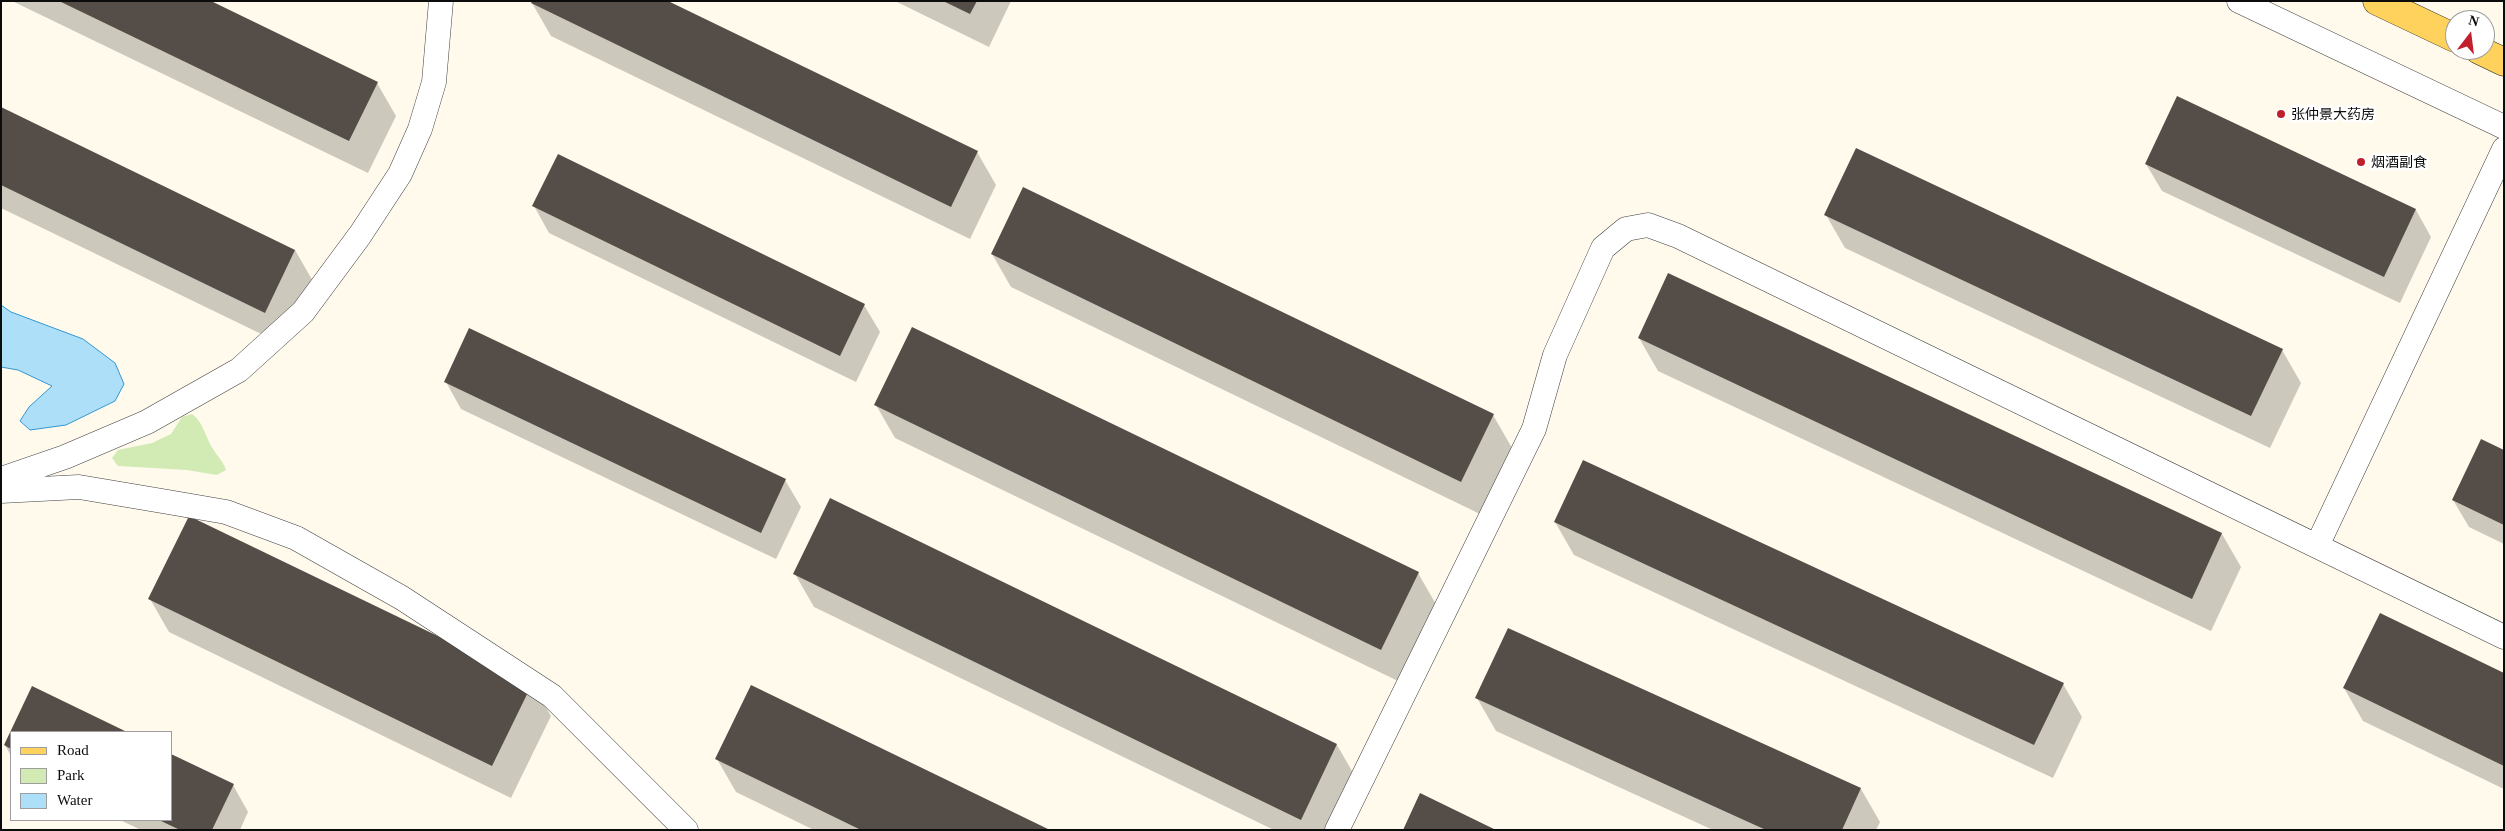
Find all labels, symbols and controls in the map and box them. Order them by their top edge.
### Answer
north arrow [2445,10,2495,60]
text: N [2467,12,2481,30]
place label: 张仲景大药房 [2291,106,2375,122]
marker: 张仲景大药房 [2275,108,2287,120]
place label: 烟酒副食 [2371,154,2427,170]
marker: 烟酒副食 [2355,156,2367,168]
legend [10,731,172,821]
text: Road [57,742,89,758]
text: Park [57,767,85,783]
text: Water [57,792,92,808]

